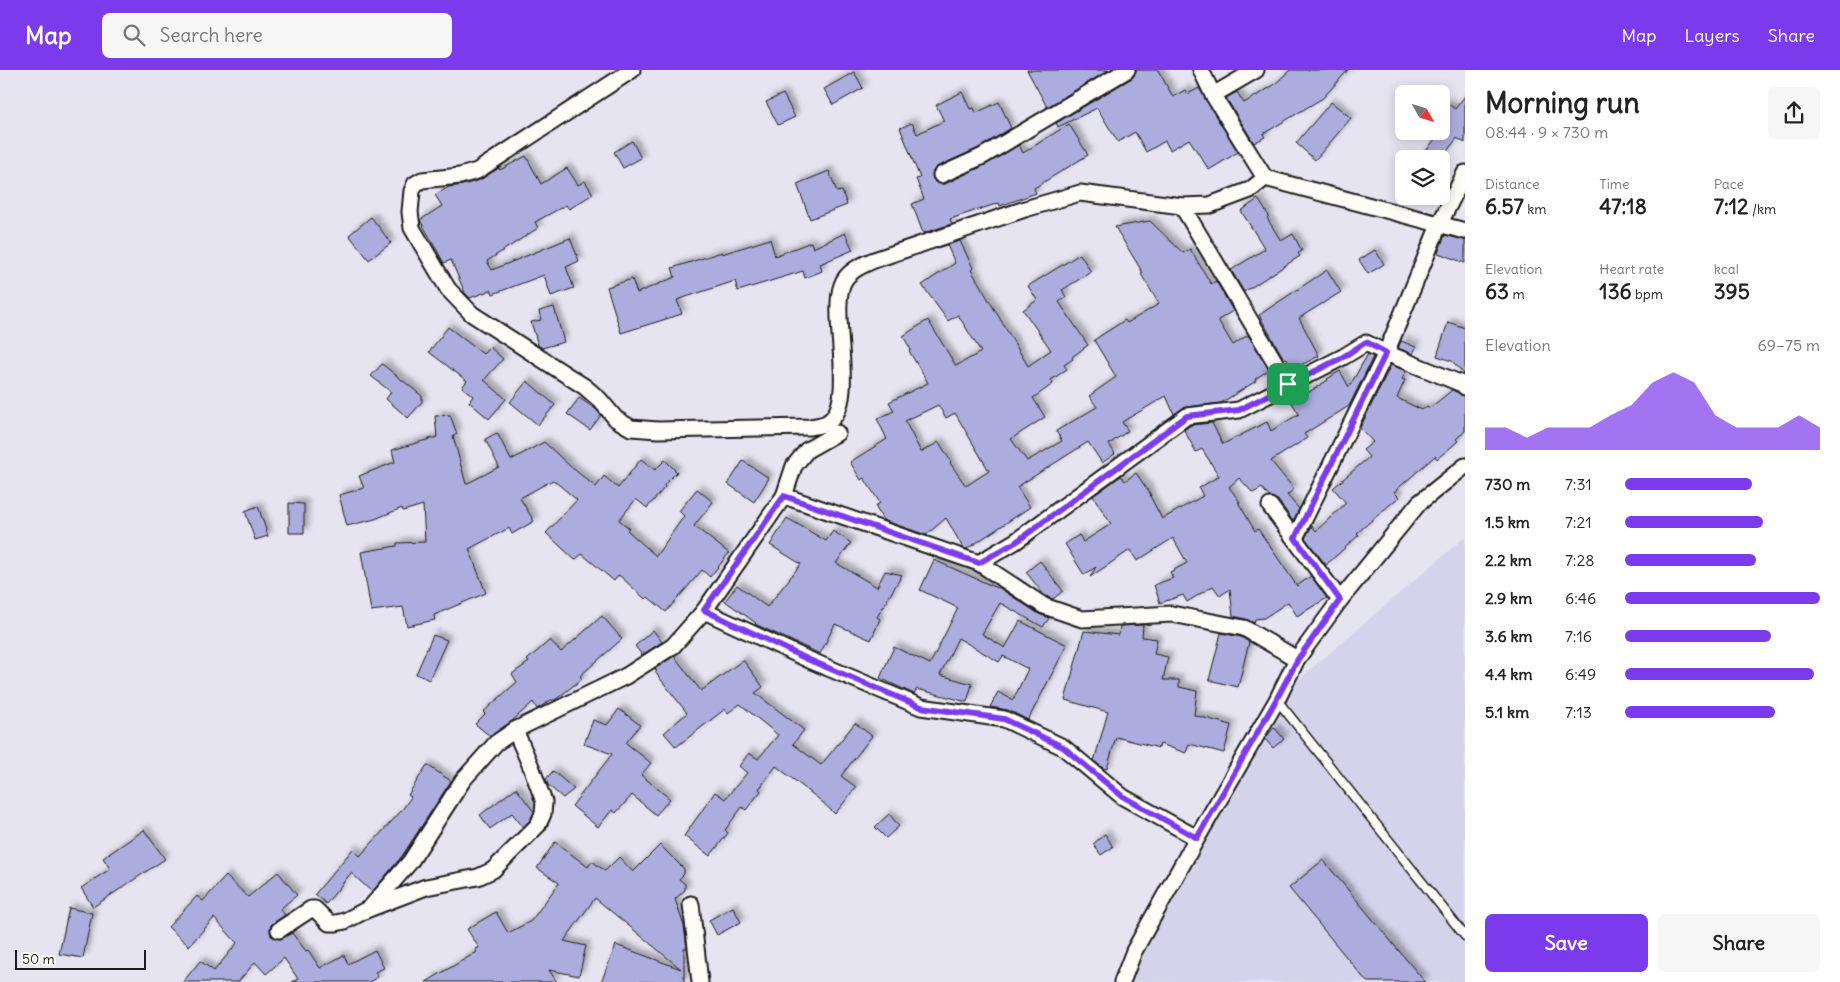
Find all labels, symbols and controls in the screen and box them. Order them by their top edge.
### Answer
search box [102,13,452,58]
text: Map [25,20,72,50]
icon: search [120,21,148,49]
text: Search here [160,23,263,47]
text: Map [1621,24,1656,47]
text: Layers [1684,24,1740,47]
text: Share [1768,24,1815,47]
north arrow [1395,85,1450,140]
map controls [1395,85,1450,205]
text: Morning run [1485,85,1640,121]
button: share [1768,87,1820,139]
text: 08:44 · 9 × 730 m [1485,122,1608,142]
button: layers [1395,150,1450,205]
text: Distance [1485,175,1540,193]
text: Time [1599,175,1630,193]
text: Pace [1714,175,1744,193]
text: 6.57 [1485,193,1524,220]
text: 47:18 [1599,193,1647,220]
text: 7:12 [1714,193,1749,220]
text: km [1524,200,1547,218]
text: /km [1749,200,1776,218]
text: Elevation [1485,260,1542,278]
text: Heart rate [1599,260,1664,278]
text: kcal [1714,260,1739,278]
text: 63 [1485,278,1509,305]
text: 136 [1599,278,1632,305]
text: 395 [1714,278,1750,305]
text: m [1509,285,1525,303]
text: bpm [1632,285,1663,303]
text: Elevation [1485,335,1551,355]
text: 69–75 m [1758,335,1820,355]
pin [1267,363,1309,405]
icon: arrive [1274,370,1302,398]
text: 730 m [1485,474,1530,494]
text: 7:31 [1565,474,1592,494]
text: 1.5 km [1485,512,1530,532]
text: 7:21 [1565,512,1592,532]
text: 2.2 km [1485,550,1532,570]
text: 7:28 [1565,550,1594,570]
text: 2.9 km [1485,588,1532,608]
text: 6:46 [1565,588,1596,608]
text: 3.6 km [1485,626,1533,646]
text: 7:16 [1565,626,1592,646]
text: 4.4 km [1485,664,1533,684]
text: 6:49 [1565,664,1596,684]
text: 5.1 km [1485,702,1529,722]
text: 7:13 [1565,702,1592,722]
button: Save [1485,914,1648,972]
button: Share [1658,914,1820,972]
scale bar [15,947,146,970]
text: 50 m [22,950,55,968]

